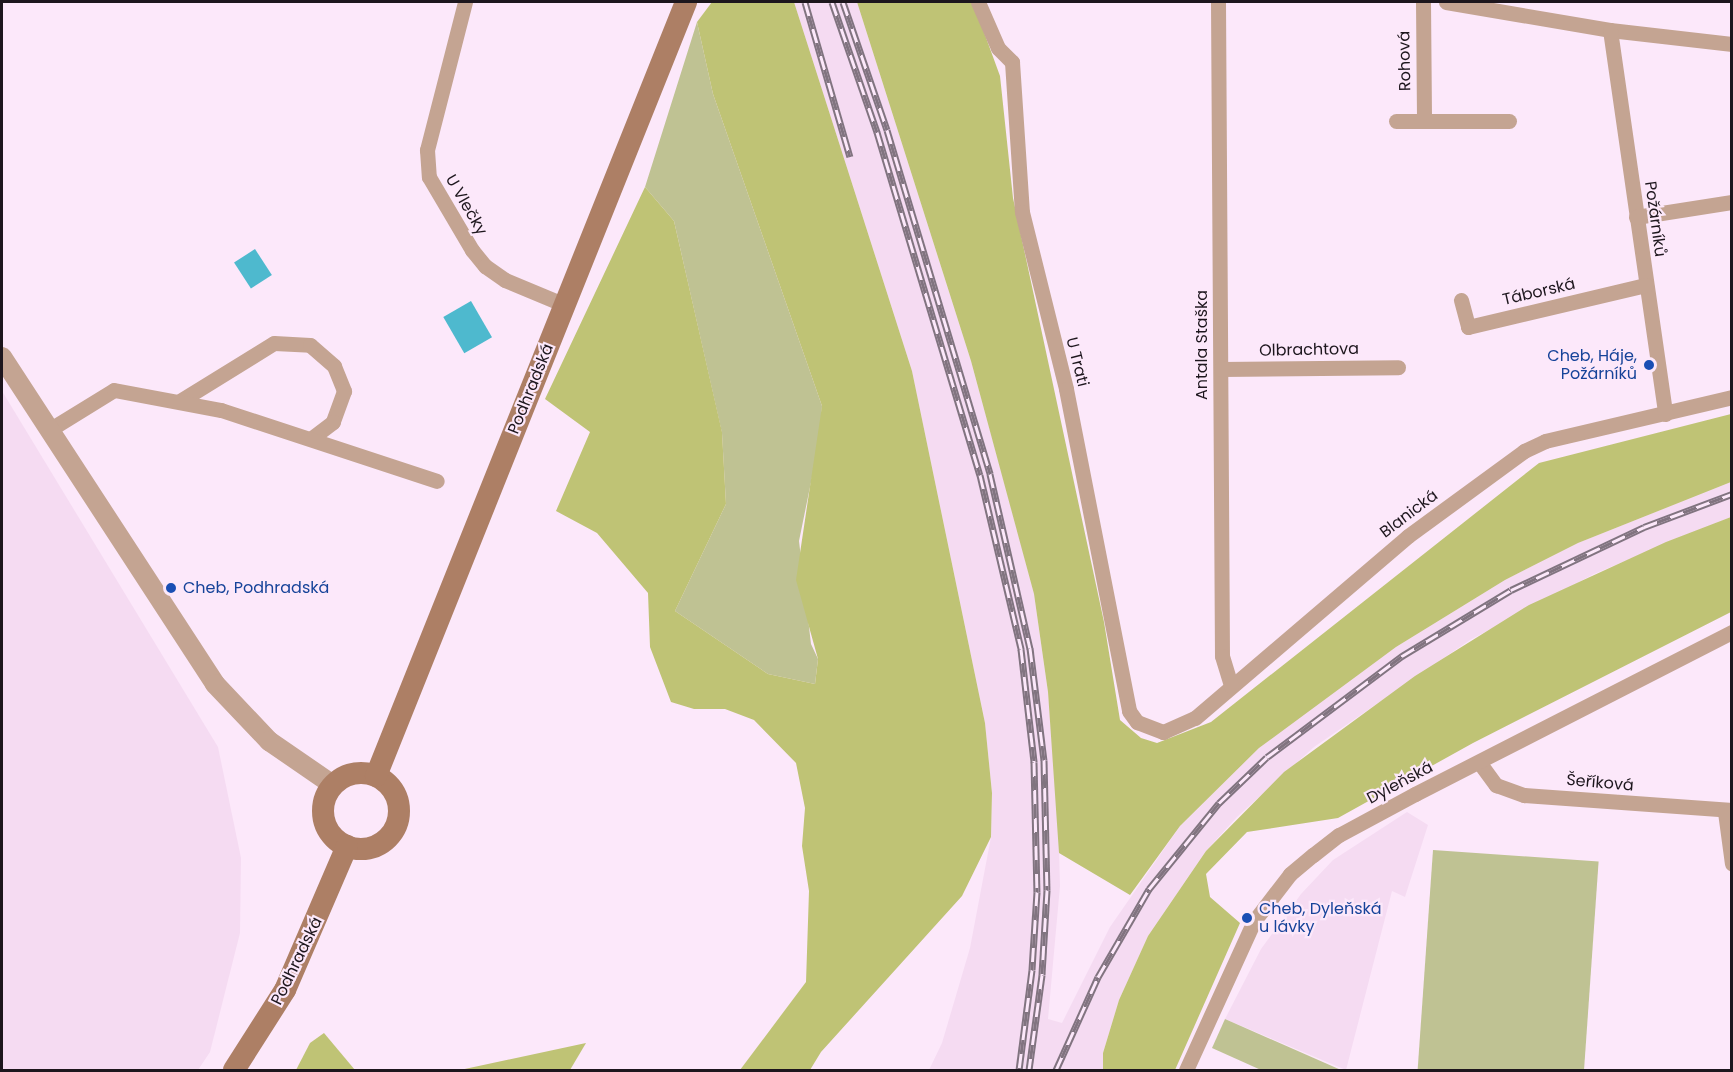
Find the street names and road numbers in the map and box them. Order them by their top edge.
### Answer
street label: Rohová [1395,31,1415,91]
street label: U Vlečky [441,171,491,239]
street label: Požárníků [1640,180,1670,258]
street label: Táborská [1501,274,1577,310]
street label: Antala Staška [1192,290,1212,400]
street label: U Trati [1062,335,1092,389]
street label: Olbrachtova [1259,340,1359,360]
street label: Podhradská [504,341,558,437]
street label: Blanická [1376,486,1442,542]
street label: Dyleňská [1364,758,1436,808]
street label: Šeříková [1566,770,1634,796]
street label: Podhradská [267,914,327,1008]

